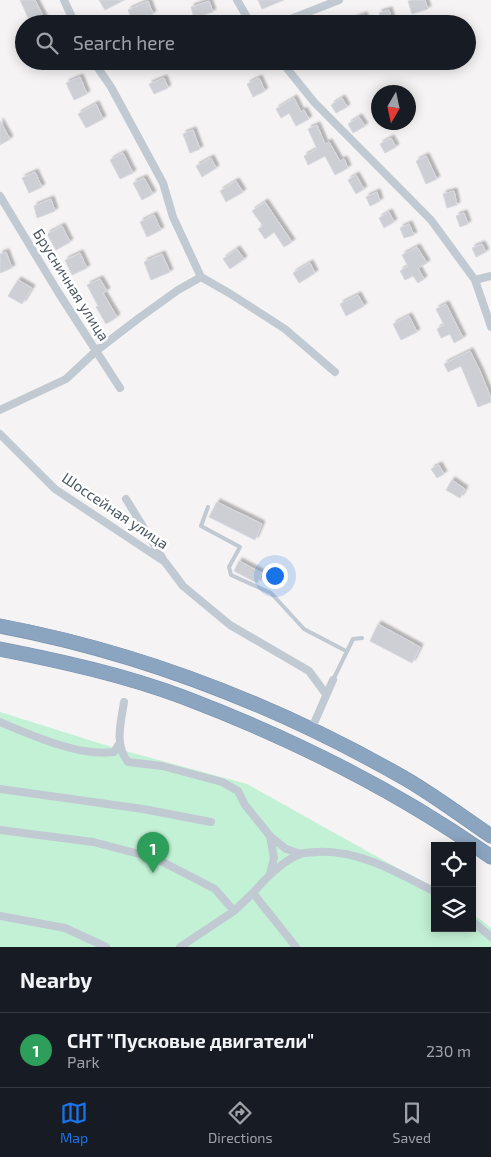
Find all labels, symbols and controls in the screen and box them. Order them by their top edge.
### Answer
search box [15,15,476,70]
icon: search [33,29,61,57]
text: Search here [73,31,175,54]
north arrow [371,85,416,130]
street label: Брусничная улица [29,225,114,344]
street label: Шоссейная улица [58,468,172,553]
your location [262,563,288,589]
pin: 1 [137,832,169,873]
map controls [431,842,476,932]
button: locate [431,842,476,887]
button: layers [431,887,476,932]
text: Nearby [20,967,92,992]
text: СНТ "Пусковые двигатели" [67,1029,314,1052]
text: 1 [33,1041,39,1060]
text: 230 m [426,1041,471,1060]
text: Park [67,1052,100,1071]
tab: Map [60,1099,88,1146]
tab: Directions [208,1099,273,1146]
tab: Saved [393,1099,431,1146]

